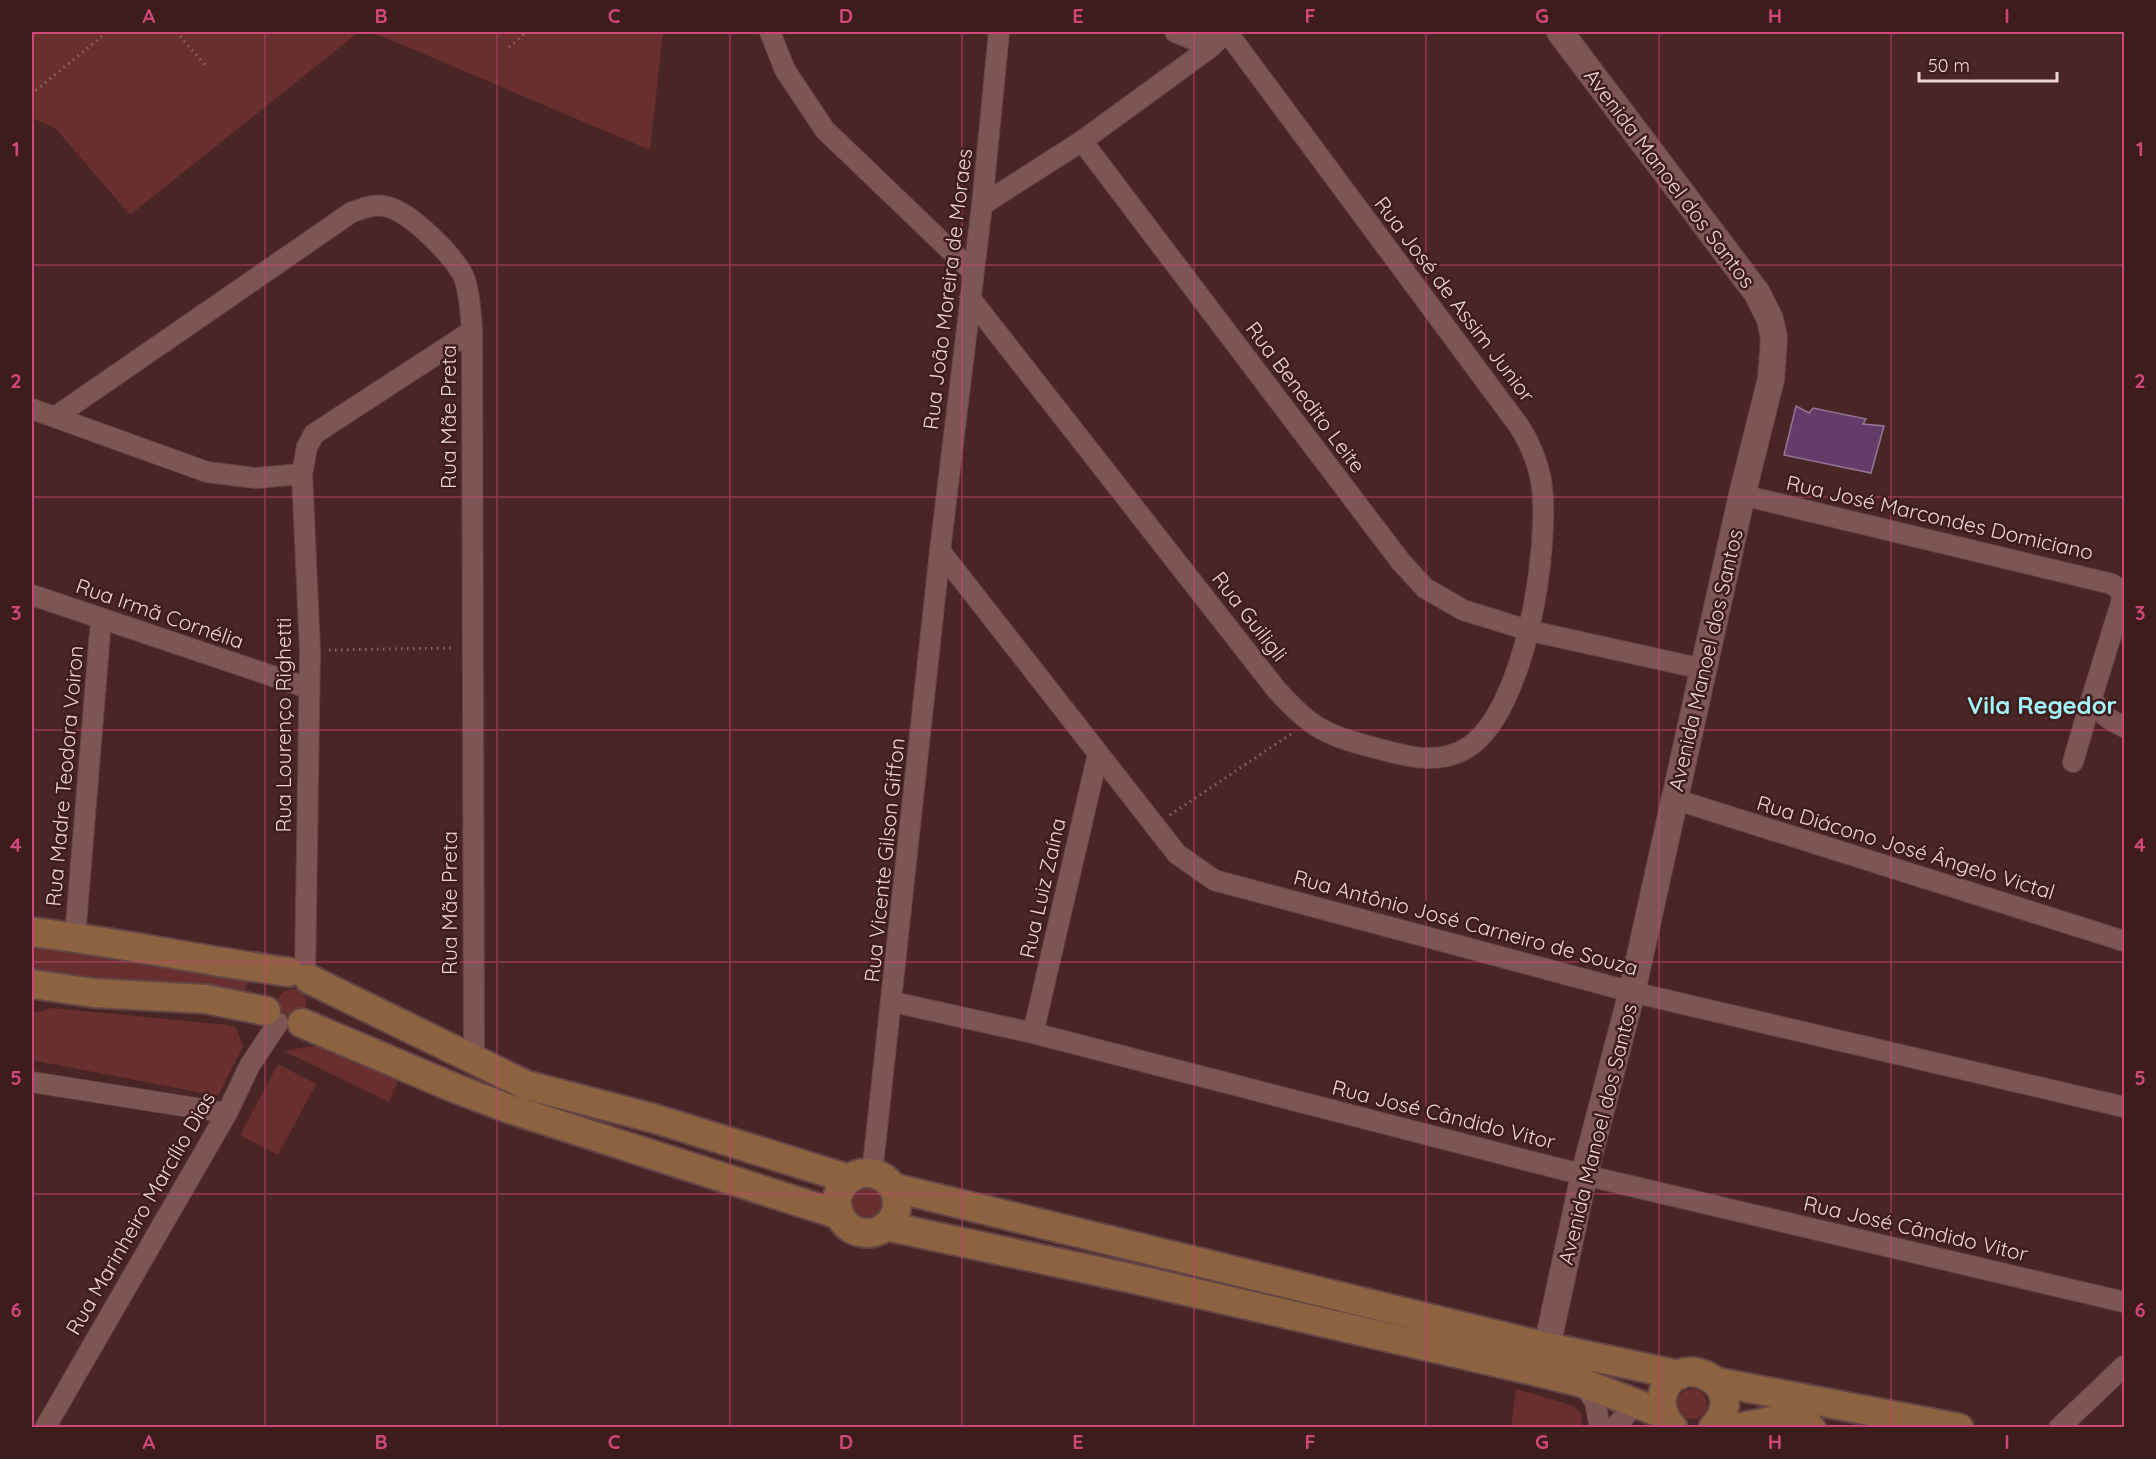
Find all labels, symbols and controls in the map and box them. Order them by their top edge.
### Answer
text: A [143,3,156,28]
text: B [374,3,388,28]
text: C [608,3,621,28]
text: D [839,3,853,28]
text: E [1072,3,1084,28]
text: F [1304,3,1316,28]
text: G [1535,3,1549,28]
text: H [1768,3,1782,28]
text: I [2004,3,2010,28]
scale bar [1919,45,2057,83]
text: 50 m [1928,54,1970,77]
street label: Avenida Manoel dos Santos [1579,63,1761,293]
text: 1 [12,136,20,161]
text: 1 [2136,136,2144,161]
street label: Rua João Moreira de Moraes [917,147,977,431]
street label: Rua José de Assim Junior [1369,191,1541,407]
street label: Rua Benedito Leite [1241,316,1371,478]
street label: Rua Mãe Preta [435,345,461,489]
text: 2 [10,368,22,393]
text: 2 [2134,368,2146,393]
street label: Rua José Marcondes Domiciano [1784,469,2096,565]
street label: Avenida Manoel dos Santos [1662,526,1748,794]
street label: Rua Guiligli [1207,566,1293,666]
street label: Rua Irmã Cornélia [73,572,247,654]
text: 3 [11,600,21,625]
text: 3 [2135,600,2145,625]
street label: Rua Lourenço Righetti [270,617,296,833]
street label: Rua Madre Teodora Voiron [40,644,88,908]
district label: Vila Regedor [1967,690,2117,720]
street label: Rua Vicente Gilson Giffon [858,737,910,983]
street label: Rua Diácono José Ângelo Victal [1754,789,2058,905]
street label: Rua Luiz Zaína [1013,815,1071,961]
street label: Rua Mãe Preta [436,831,462,975]
text: 4 [10,832,22,857]
text: 4 [2134,832,2146,857]
street label: Rua Antônio José Carneiro de Souza [1291,863,1641,981]
street label: Avenida Manoel dos Santos [1552,1001,1642,1267]
text: 5 [10,1065,22,1090]
text: 5 [2134,1065,2146,1090]
street label: Rua José Cândido Vitor [1329,1074,1559,1154]
street label: Rua Marinheiro Marcílio Dias [60,1087,220,1339]
street label: Rua José Cândido Vitor [1801,1190,2031,1266]
text: 6 [10,1297,22,1322]
text: 6 [2134,1297,2146,1322]
text: A [143,1429,156,1454]
text: B [374,1429,388,1454]
text: C [608,1429,621,1454]
text: D [839,1429,853,1454]
text: E [1072,1429,1084,1454]
text: F [1304,1429,1316,1454]
text: G [1535,1429,1549,1454]
text: H [1768,1429,1782,1454]
text: I [2004,1429,2010,1454]

